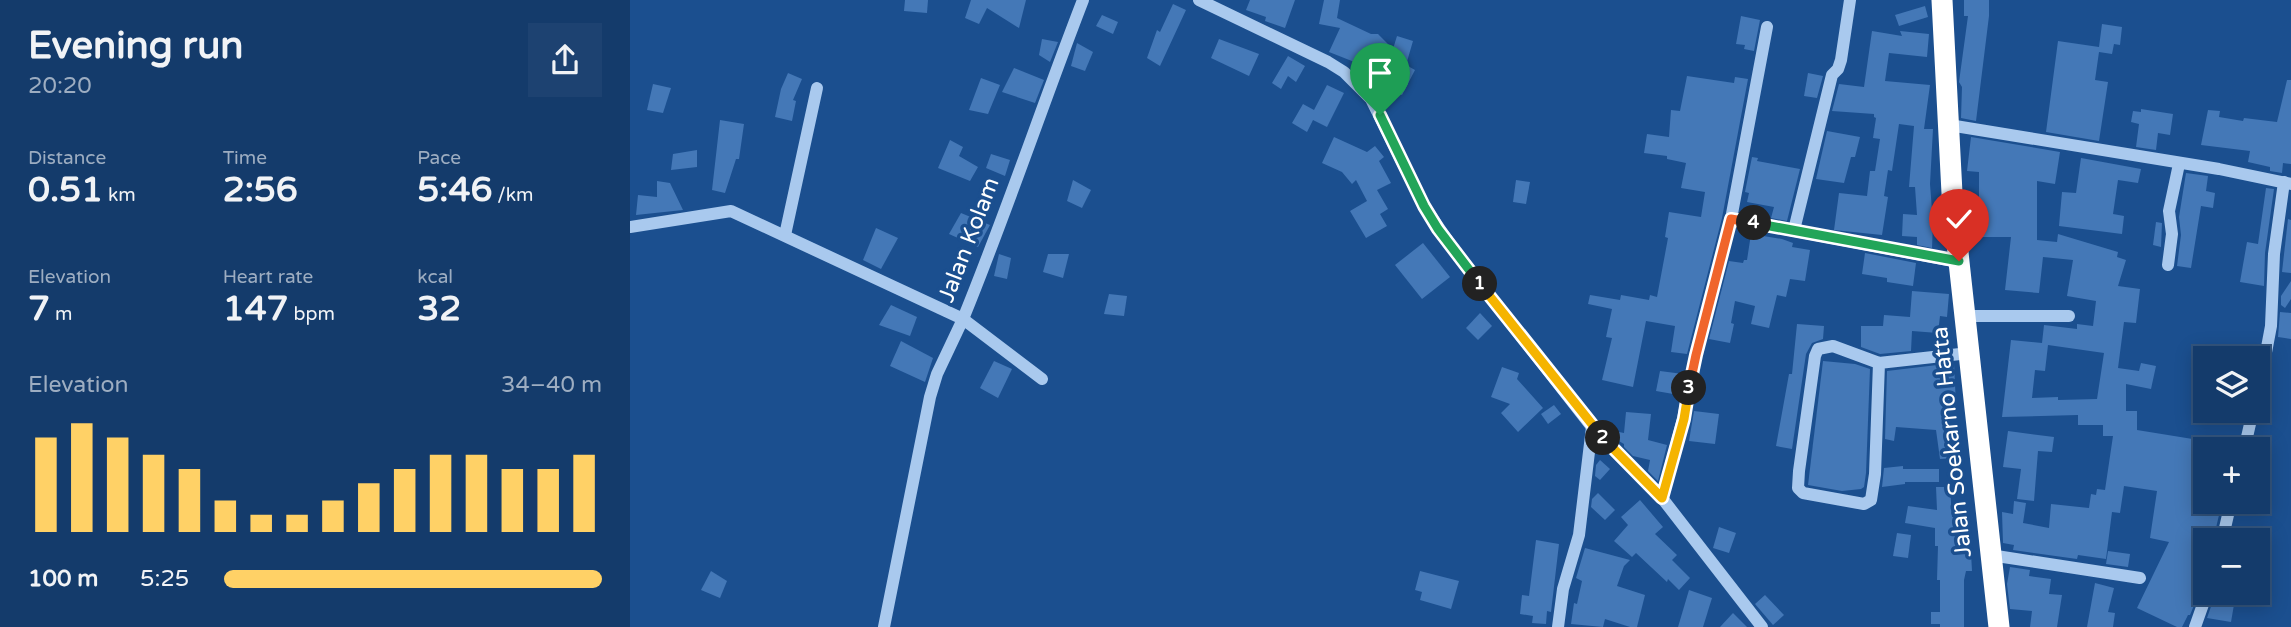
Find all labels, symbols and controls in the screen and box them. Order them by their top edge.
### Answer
text: Evening run [28,23,243,69]
button: share [528,23,602,97]
pin [1350,43,1410,115]
icon: arrive [1361,54,1399,92]
text: 20:20 [28,72,92,100]
text: Distance [28,147,106,169]
text: Time [223,147,267,169]
text: Pace [417,147,461,169]
text: 0.51 [28,169,103,211]
text: 2:56 [223,169,298,211]
text: 5:46 [417,169,492,211]
street label: Jalan Kolam [932,174,1006,306]
text: km [103,184,136,206]
text: /km [492,184,534,206]
pin [1929,189,1989,261]
icon: check [1940,200,1978,238]
pin: 4 [1736,206,1772,241]
text: 4 [1748,211,1759,233]
text: Elevation [28,266,111,288]
text: Heart rate [223,266,313,288]
text: kcal [417,266,453,288]
pin: 1 [1462,266,1498,302]
text: 1 [1474,272,1485,294]
text: 7 [28,288,50,330]
text: 147 [223,288,289,330]
text: 32 [417,288,461,330]
text: m [50,303,72,325]
text: bpm [289,303,335,325]
street label: Jalan Soekarno Hatta [1926,325,1978,559]
map controls [2193,346,2270,605]
button: layers [2193,346,2270,423]
pin: 3 [1672,370,1706,406]
text: Elevation [28,371,129,399]
text: 34–40 m [501,371,602,399]
text: 3 [1683,376,1694,398]
pin: 2 [1586,420,1620,456]
text: 2 [1597,426,1608,448]
button: + [2193,437,2270,514]
button: − [2193,528,2270,605]
text: 100 m [28,565,98,593]
text: 5:25 [140,565,189,593]

